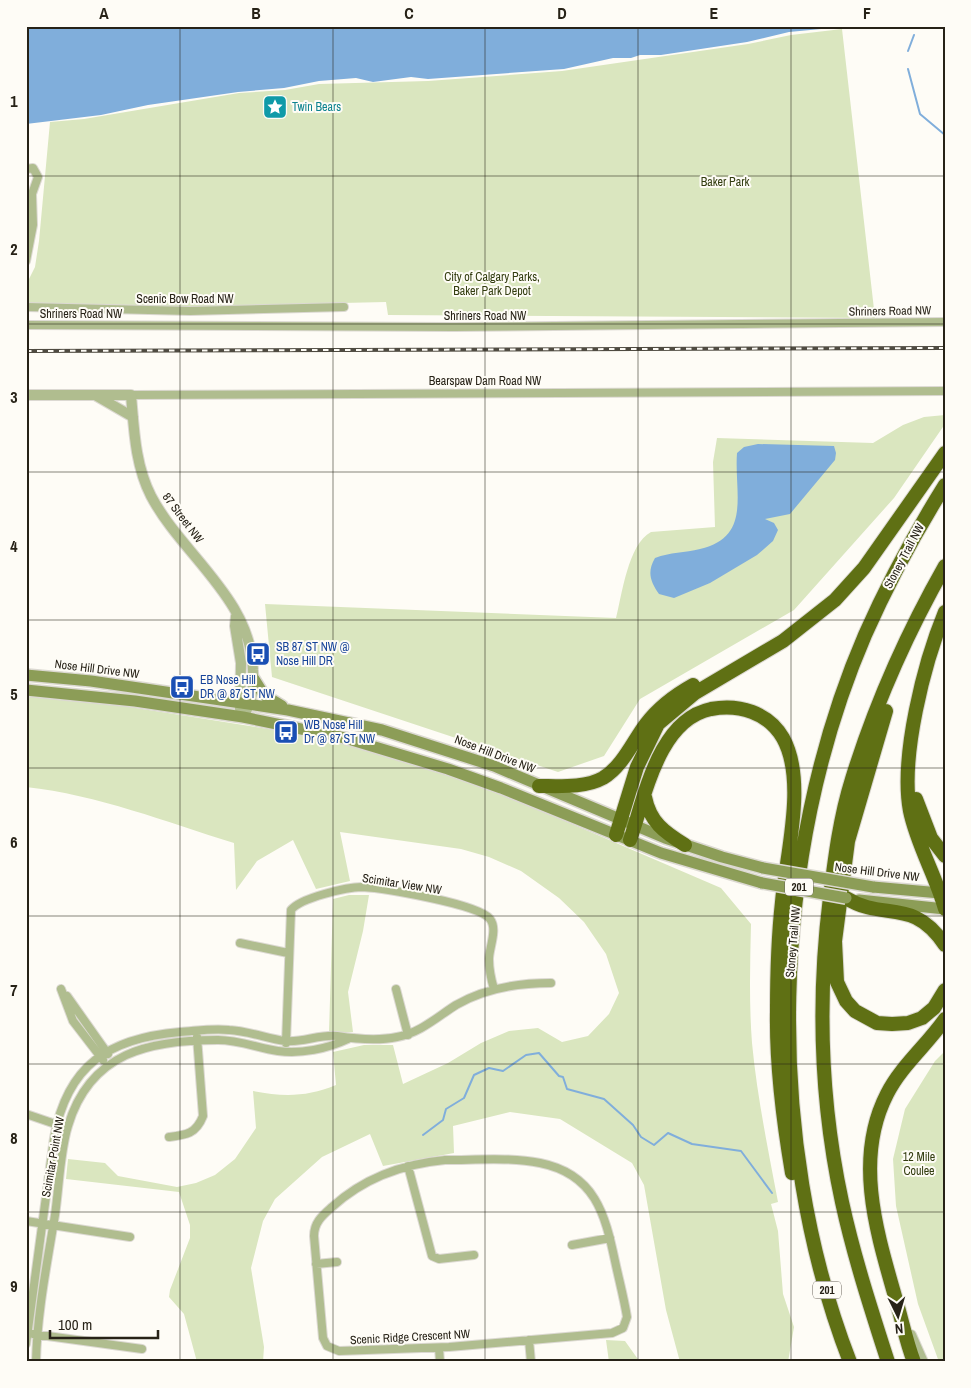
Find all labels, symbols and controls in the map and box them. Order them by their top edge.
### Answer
text: A [99,2,109,24]
text: B [251,2,261,24]
text: C [404,2,414,24]
text: D [557,2,567,24]
text: E [710,2,719,24]
text: F [863,2,871,24]
text: 1 [10,90,18,112]
place icon: Twin Bears [262,94,288,120]
place label: Twin Bears [292,99,341,115]
park label: Baker Park [701,174,749,190]
text: 2 [10,238,18,260]
park label: City of Calgary Parks, Baker Park Depot [444,269,540,299]
street label: Scenic Bow Road NW [136,291,234,307]
street label: Shriners Road NW [849,302,932,320]
street label: Shriners Road NW [40,306,123,322]
street label: Shriners Road NW [444,308,527,324]
street label: Bearspaw Dam Road NW [429,373,542,389]
text: 3 [10,386,18,408]
street label: 87 Street NW [159,490,208,547]
street label: Stoney Trail NW [880,520,928,591]
text: 4 [10,535,18,557]
place label: SB 87 ST NW @ Nose Hill DR [276,639,350,669]
bus stop icon: SB 87 ST NW @ Nose Hill DR [245,641,271,667]
street label: Nose Hill Drive NW [54,656,141,682]
place label: EB Nose Hill DR @ 87 ST NW [200,672,276,702]
bus stop icon: EB Nose Hill DR @ 87 ST NW [169,674,195,700]
text: 5 [10,683,18,705]
place label: WB Nose Hill Dr @ 87 ST NW [304,717,376,747]
bus stop icon: WB Nose Hill Dr @ 87 ST NW [273,719,299,745]
street label: Nose Hill Drive NW [452,731,538,777]
text: 6 [10,831,18,853]
street label: Nose Hill Drive NW [834,859,921,885]
street label: Scimitar View NW [361,870,444,898]
road number: 201 [785,879,813,896]
street label: Stoney Trail NW [782,905,804,978]
text: 7 [10,979,18,1001]
street label: Scimitar Point NW [38,1115,68,1199]
text: 8 [10,1127,18,1149]
park label: 12 Mile Coulee [903,1149,935,1179]
text: 9 [10,1275,18,1297]
road number: 201 [813,1282,841,1298]
north arrow [874,1290,924,1340]
scale bar [50,1308,158,1340]
text: 100 m [58,1314,92,1335]
text: N [894,1320,904,1338]
street label: Scenic Ridge Crescent NW [349,1326,471,1348]

